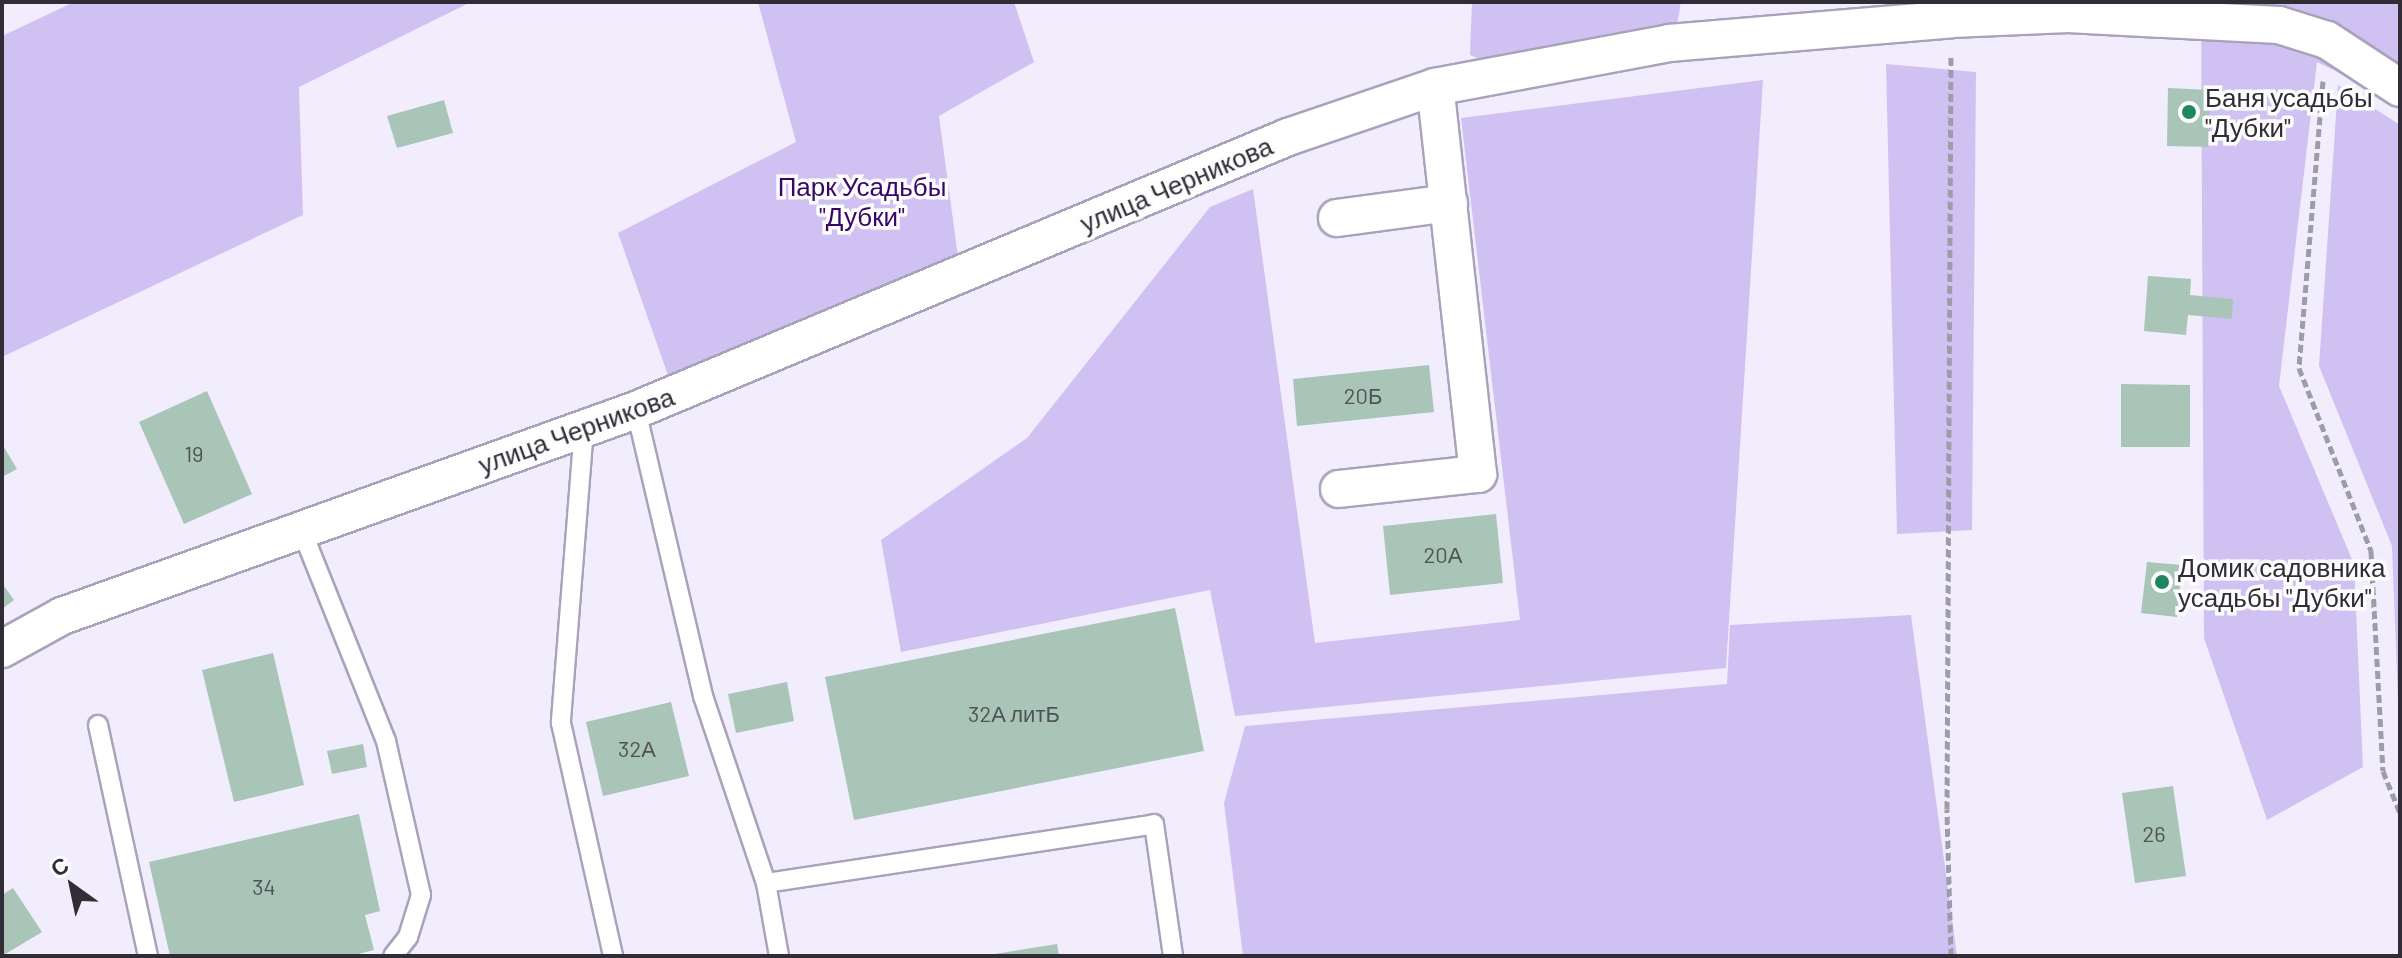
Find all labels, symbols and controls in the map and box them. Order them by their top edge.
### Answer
place label: Баня усадьбы "Дубки" [2205,81,2373,142]
marker: Баня усадьбы "Дубки" [2180,103,2198,121]
street label: улица Черникова [1075,129,1277,239]
park label: Парк Усадьбы "Дубки" [778,170,946,232]
street label: улица Черникова [474,380,678,480]
house number: 20Б [1344,383,1382,409]
house number: 19 [184,441,204,467]
house number: 20А [1424,542,1462,568]
place label: Домик садовника усадьбы "Дубки" [2178,551,2386,612]
marker: Домик садовника усадьбы "Дубки" [2153,573,2171,591]
house number: 32А литБ [968,701,1060,727]
house number: 32А [618,736,656,762]
house number: 26 [2142,821,2166,847]
north arrow [32,846,112,926]
text: С [45,851,73,881]
house number: 34 [252,874,276,900]

